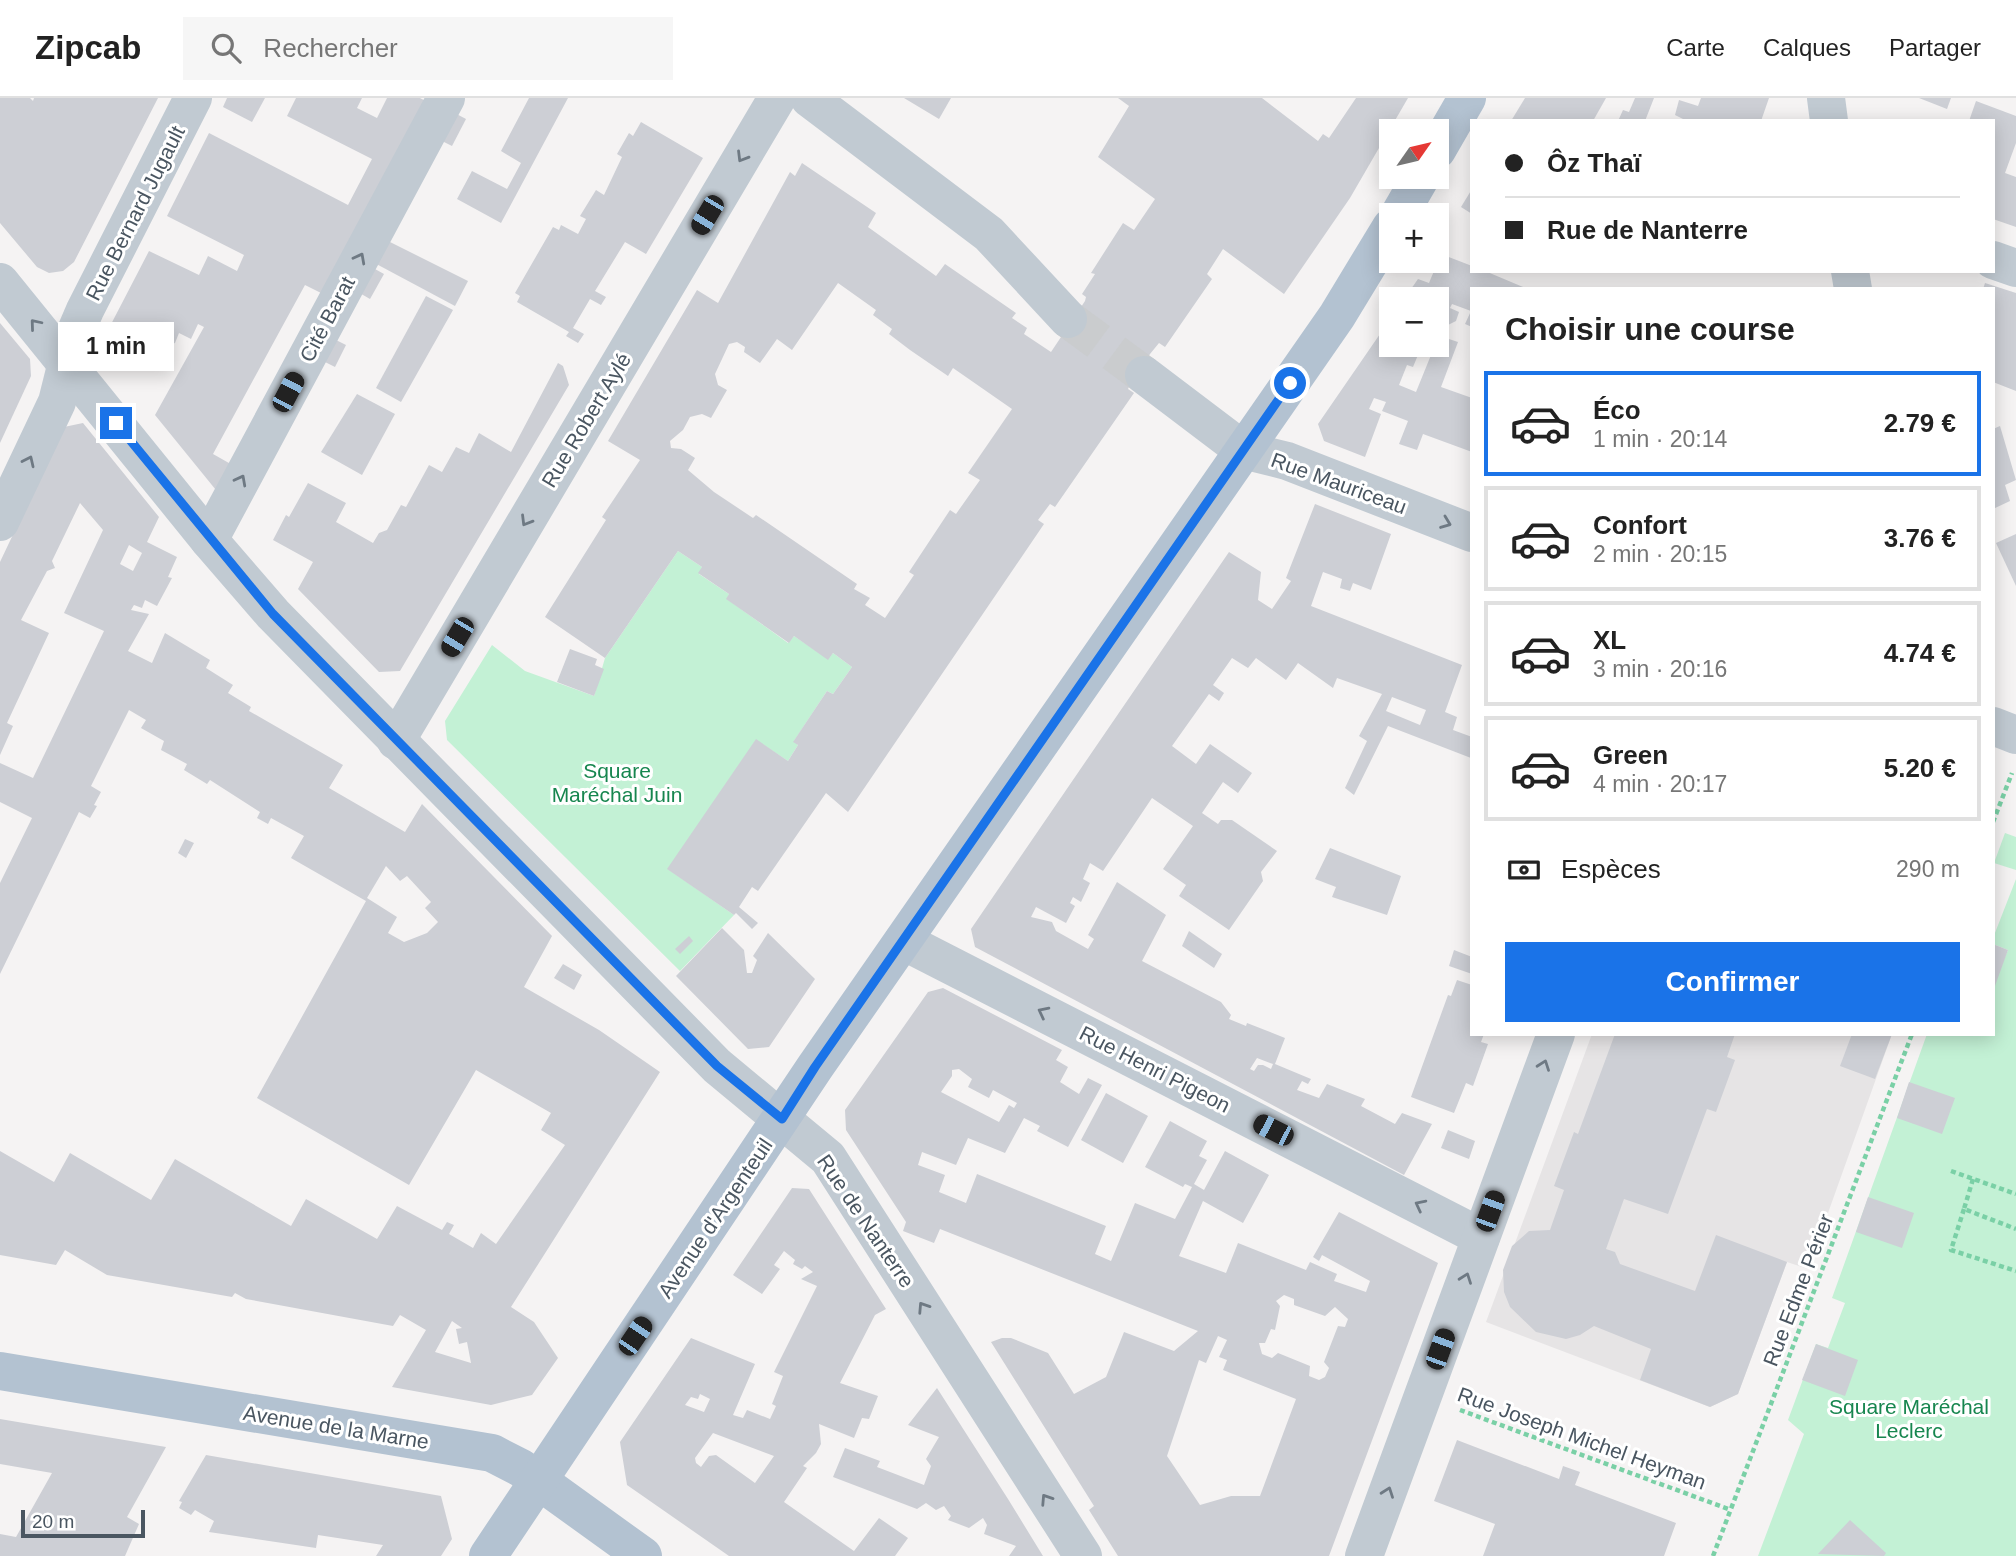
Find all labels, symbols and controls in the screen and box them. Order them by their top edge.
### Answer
search box [183,17,673,80]
text: Zipcab [35,29,141,66]
icon: search [207,29,245,67]
text: Rechercher [263,33,398,63]
text: Carte [1666,34,1725,61]
text: Calques [1763,34,1851,61]
text: Partager [1889,34,1981,61]
north arrow [1379,119,1449,189]
map controls [1379,119,1449,357]
street label: Rue Bernard Jugault [81,122,189,304]
text: Ôz Thaï [1547,148,1641,178]
one-way arrow [737,149,750,162]
car [688,192,727,238]
button: + [1379,203,1449,273]
text: Rue de Nanterre [1547,215,1748,245]
one-way arrow [352,252,365,265]
street label: Cité Barat [295,272,359,366]
button: − [1379,287,1449,357]
text: Choisir une course [1505,311,1795,347]
one-way arrow [31,320,43,333]
callout: 1 min [58,322,174,370]
text: 1 min [86,333,146,359]
street label: Rue Robert Aylé [537,349,635,491]
route start [1274,367,1306,399]
car [269,369,308,415]
icon: car [1509,392,1572,455]
text: Éco [1593,395,1641,425]
route end [100,407,132,439]
text: 2.79 € [1884,408,1956,438]
text: 1 min · 20:14 [1593,426,1727,452]
street label: Rue Mauriceau [1268,448,1410,518]
one-way arrow [21,455,35,468]
one-way arrow [233,474,246,487]
icon: car [1509,507,1572,570]
text: Confort [1593,510,1687,540]
one-way arrow [521,513,534,526]
one-way arrow [1439,514,1451,528]
text: 3.76 € [1884,523,1956,553]
text: 2 min · 20:15 [1593,541,1727,567]
car [438,614,477,660]
icon: car [1509,622,1572,685]
text: XL [1593,625,1626,655]
text: 4.74 € [1884,638,1956,668]
text: 3 min · 20:16 [1593,656,1727,682]
icon: car [1509,737,1572,800]
text: Green [1593,740,1668,770]
text: 5.20 € [1884,753,1956,783]
park label: Square Maréchal Juin [552,759,682,806]
text: 4 min · 20:17 [1593,771,1727,797]
icon: cash [1505,851,1543,889]
text: Espèces [1561,854,1661,884]
text: 290 m [1896,856,1960,882]
button: Confirmer [1505,942,1960,1022]
one-way arrow [1038,1007,1050,1021]
street label: Rue Henri Pigeon [1076,1021,1234,1117]
one-way arrow [1536,1059,1550,1071]
car [1250,1111,1297,1149]
street label: Avenue d'Argenteuil [653,1134,777,1302]
street label: Rue de Nanterre [813,1150,919,1292]
car [1473,1188,1508,1234]
one-way arrow [1415,1200,1427,1214]
street label: Rue Edme Périer [1758,1211,1838,1369]
one-way arrow [1458,1273,1472,1285]
one-way arrow [919,1302,932,1315]
car [615,1313,656,1359]
car [1423,1326,1458,1372]
street label: Rue Joseph Michel Heyman [1455,1382,1709,1494]
park label: Square Maréchal Leclerc [1829,1395,1989,1442]
street label: Avenue de la Marne [242,1401,430,1453]
one-way arrow [1380,1486,1394,1498]
one-way arrow [1041,1493,1054,1506]
scale bar [21,1507,145,1539]
text: 20 m [32,1511,74,1532]

